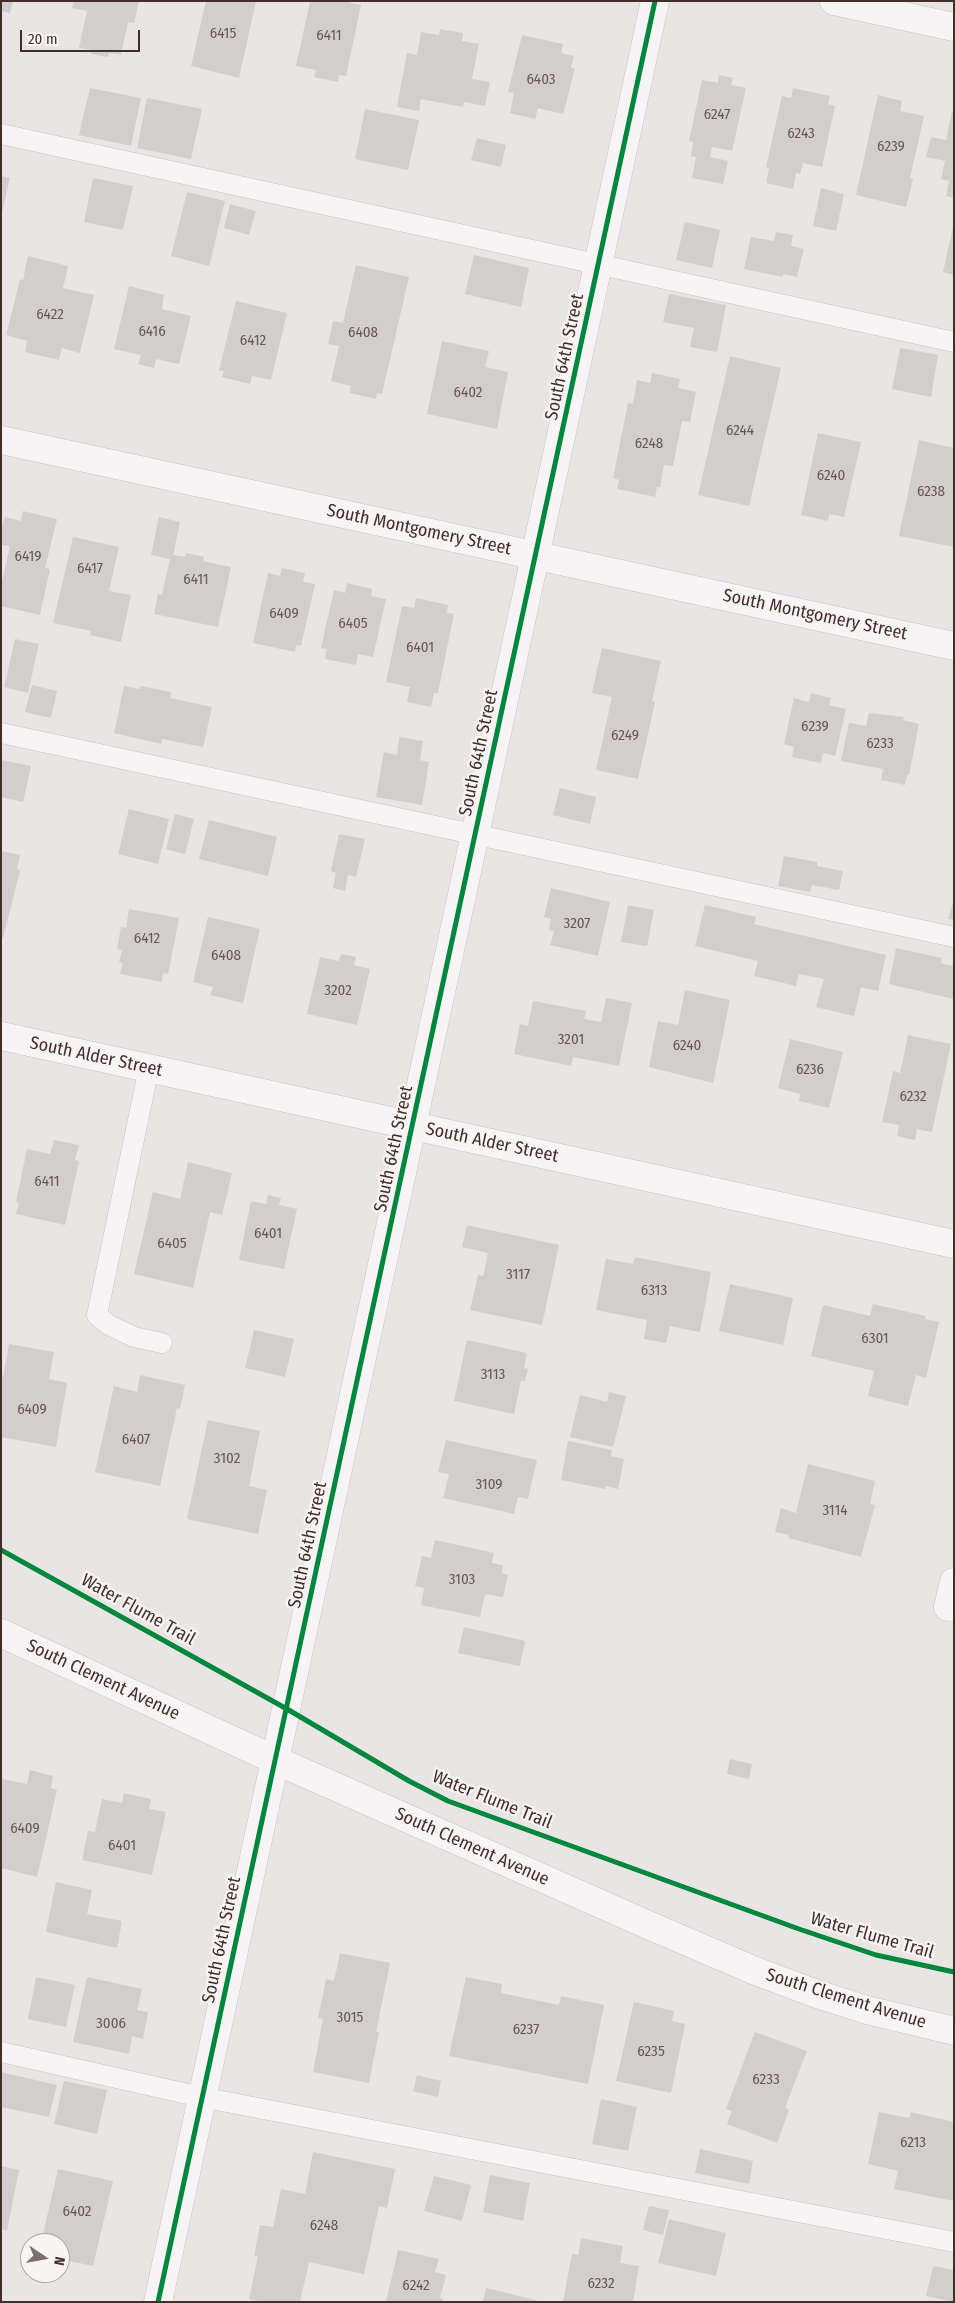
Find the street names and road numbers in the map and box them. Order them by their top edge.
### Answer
street label: South 64th Street [541,292,589,422]
street label: South Montgomery Street [325,500,513,560]
street label: South Montgomery Street [721,585,909,645]
street label: South 64th Street [455,688,503,818]
street label: South Alder Street [28,1032,164,1082]
street label: South 64th Street [370,1084,418,1214]
street label: South Alder Street [424,1118,560,1168]
street label: South 64th Street [284,1480,332,1610]
street label: Water Flume Trail [77,1570,199,1650]
street label: South Clement Avenue [23,1635,183,1725]
street label: Water Flume Trail [429,1766,555,1834]
street label: South Clement Avenue [392,1803,552,1891]
street label: South 64th Street [198,1875,246,2005]
street label: Water Flume Trail [808,1908,936,1964]
street label: South Clement Avenue [763,1964,929,2034]

